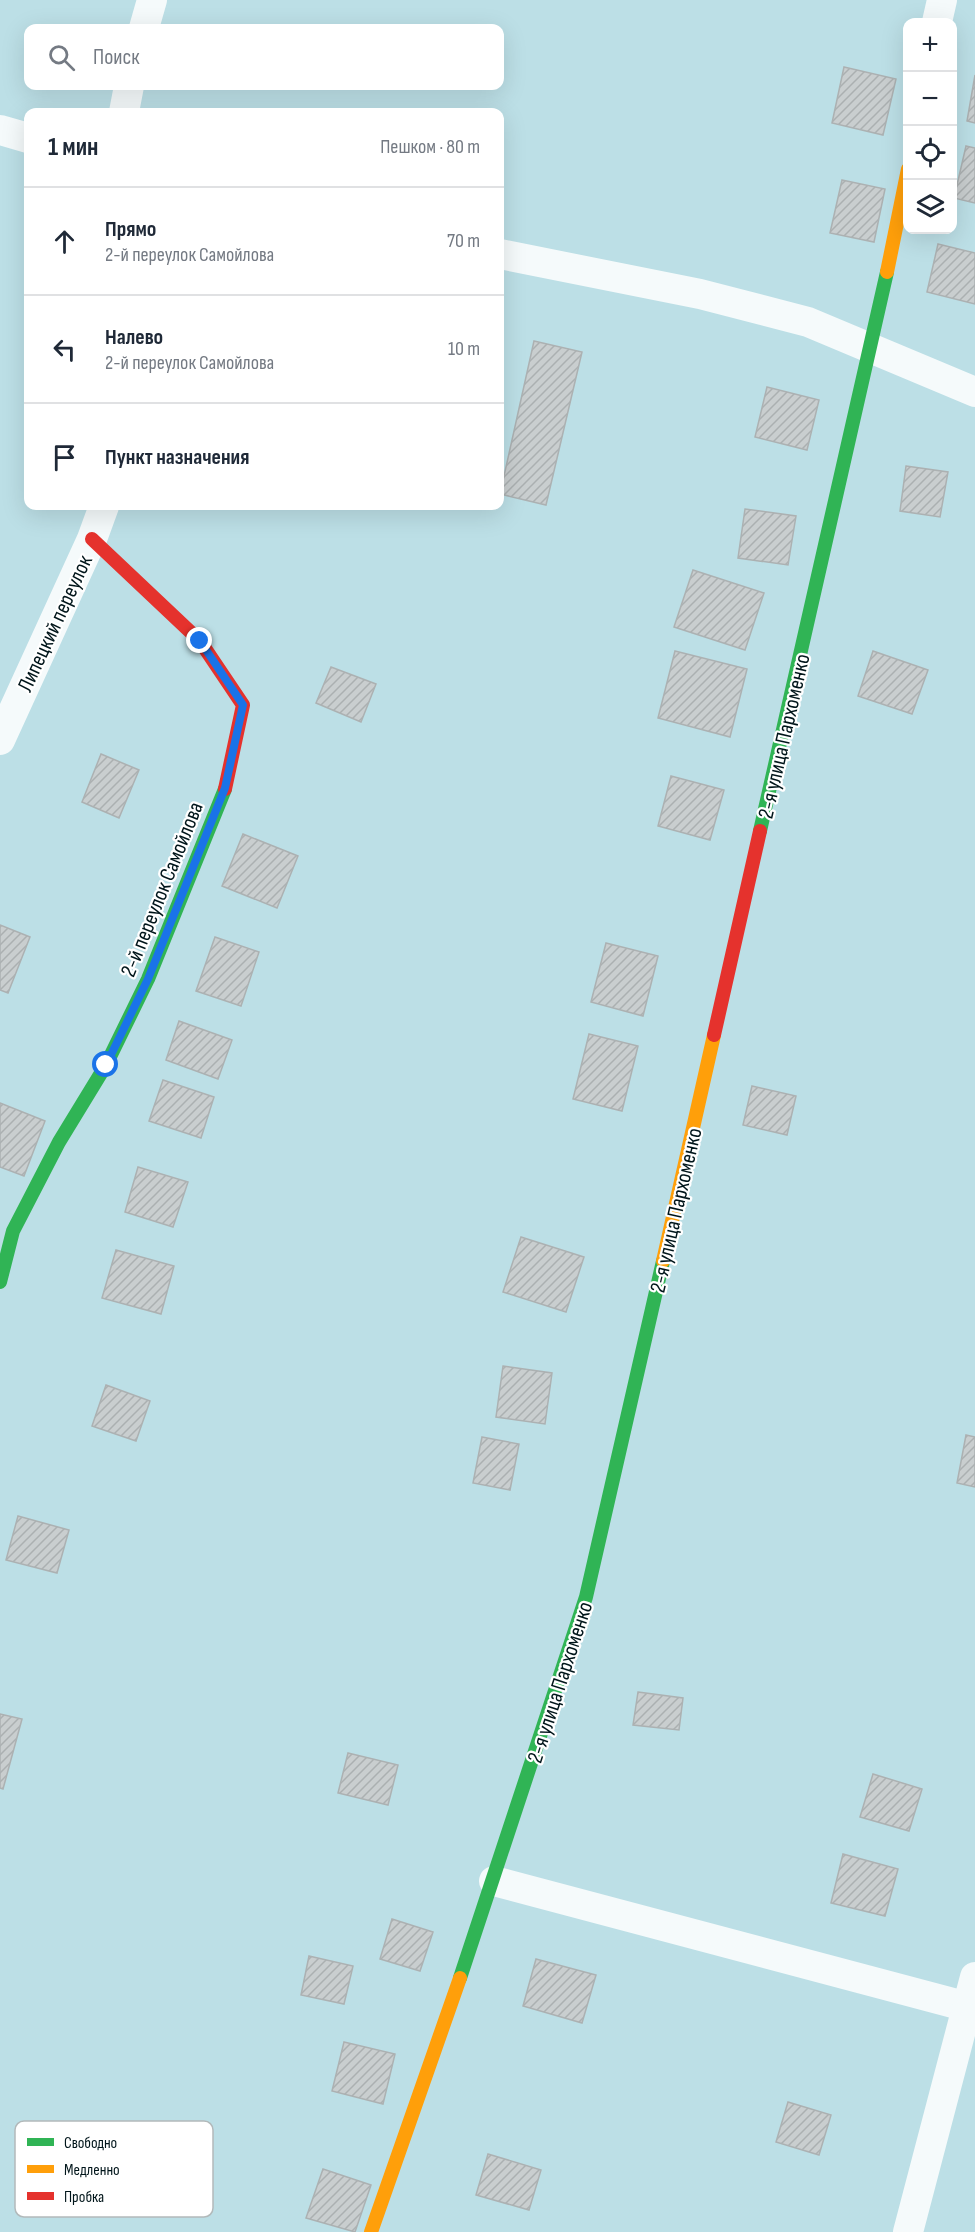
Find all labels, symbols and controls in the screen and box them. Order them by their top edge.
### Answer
map controls [903,18,957,234]
button: + [903,18,957,72]
search box [24,24,504,90]
icon: search [45,41,78,74]
text: Поиск [93,44,139,71]
button: − [903,72,957,126]
button: locate [903,126,957,180]
text: 1 мин [48,132,98,163]
text: Пешком · 80 m [380,135,480,159]
button: layers [903,180,957,234]
text: Прямо [105,216,156,243]
icon: ahead [48,225,81,258]
text: 70 m [447,229,480,253]
text: 2-й переулок Самойлова [105,243,274,267]
text: Налево [105,324,163,351]
icon: left [48,333,81,366]
text: 10 m [448,337,480,361]
text: 2-й переулок Самойлова [105,351,274,375]
icon: arrive [48,441,81,474]
text: Пункт назначения [105,444,249,471]
street label: Липецкий переулок [12,550,99,696]
route end [186,627,212,653]
street label: 2-я улица Пархоменко [752,651,817,821]
street label: 2-й переулок Самойлова [115,798,210,981]
route start [92,1051,118,1077]
street label: 2-я улица Пархоменко [644,1125,709,1295]
street label: 2-я улица Пархоменко [522,1598,599,1767]
legend [15,2121,213,2217]
text: Свободно [64,2134,117,2153]
text: Медленно [64,2161,120,2180]
text: Пробка [64,2188,104,2207]

